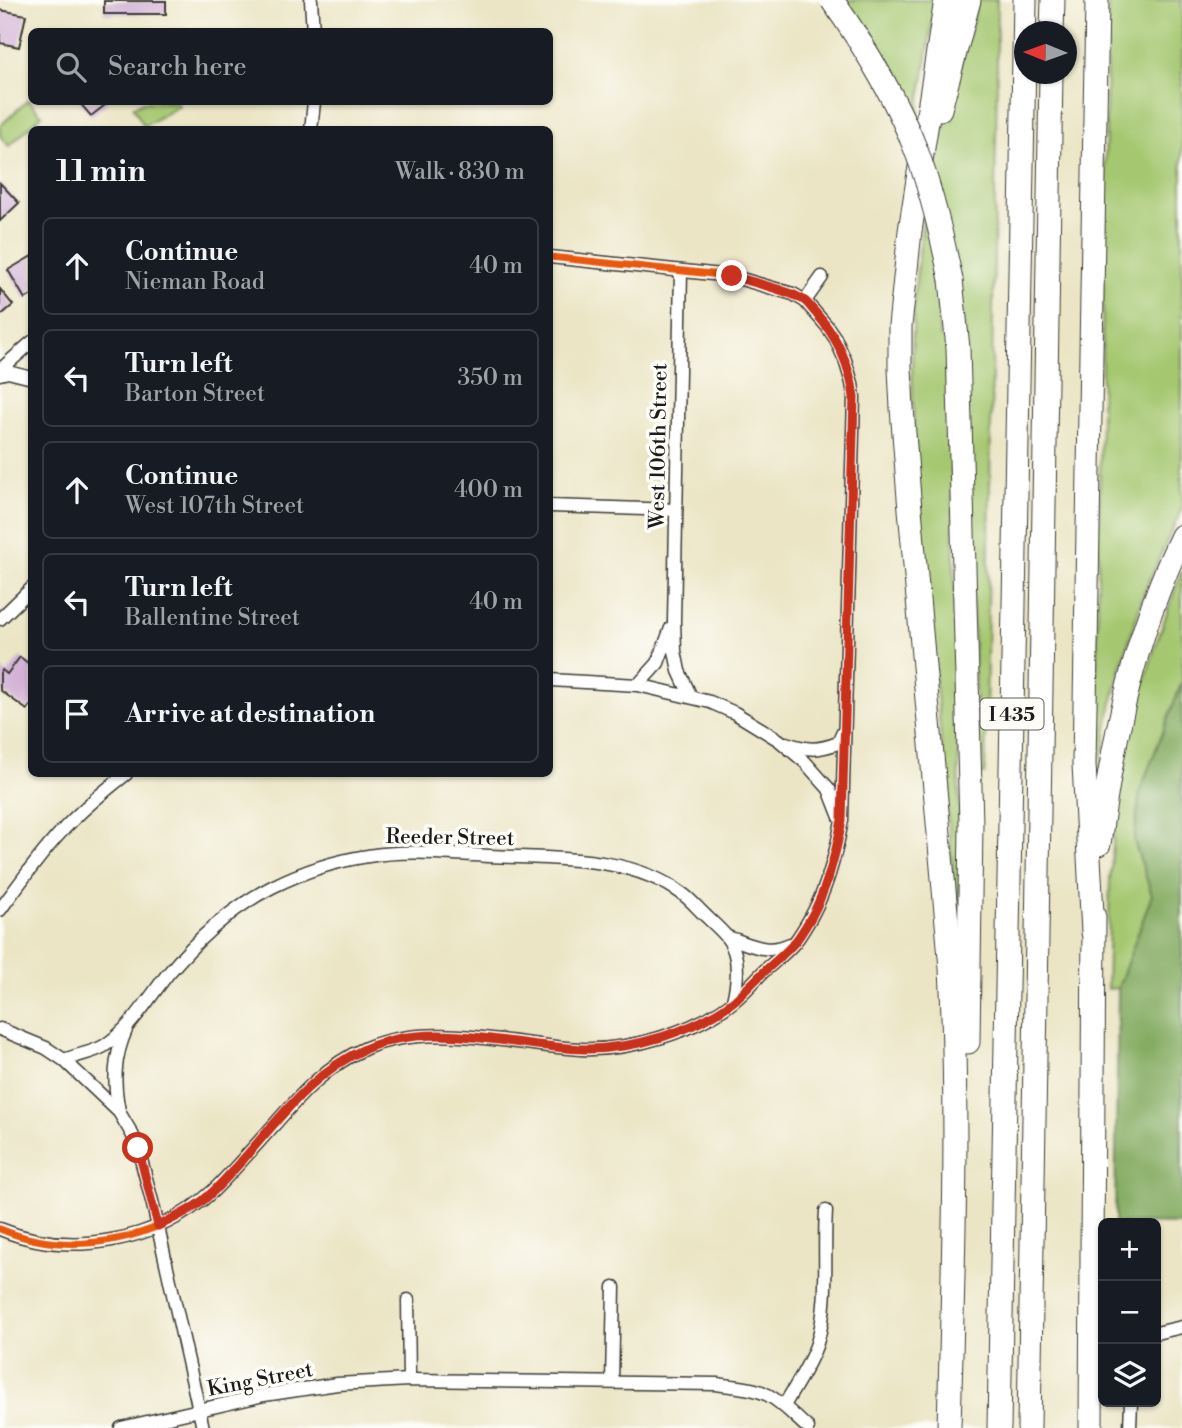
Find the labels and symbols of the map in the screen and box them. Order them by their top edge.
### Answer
north arrow [1014,21,1077,84]
route end [716,260,747,291]
street label: West 106th Street [645,362,673,530]
road number: I 435 [981,698,1044,730]
street label: Reeder Street [385,824,515,852]
route start [122,1132,153,1163]
street label: King Street [205,1357,316,1403]

